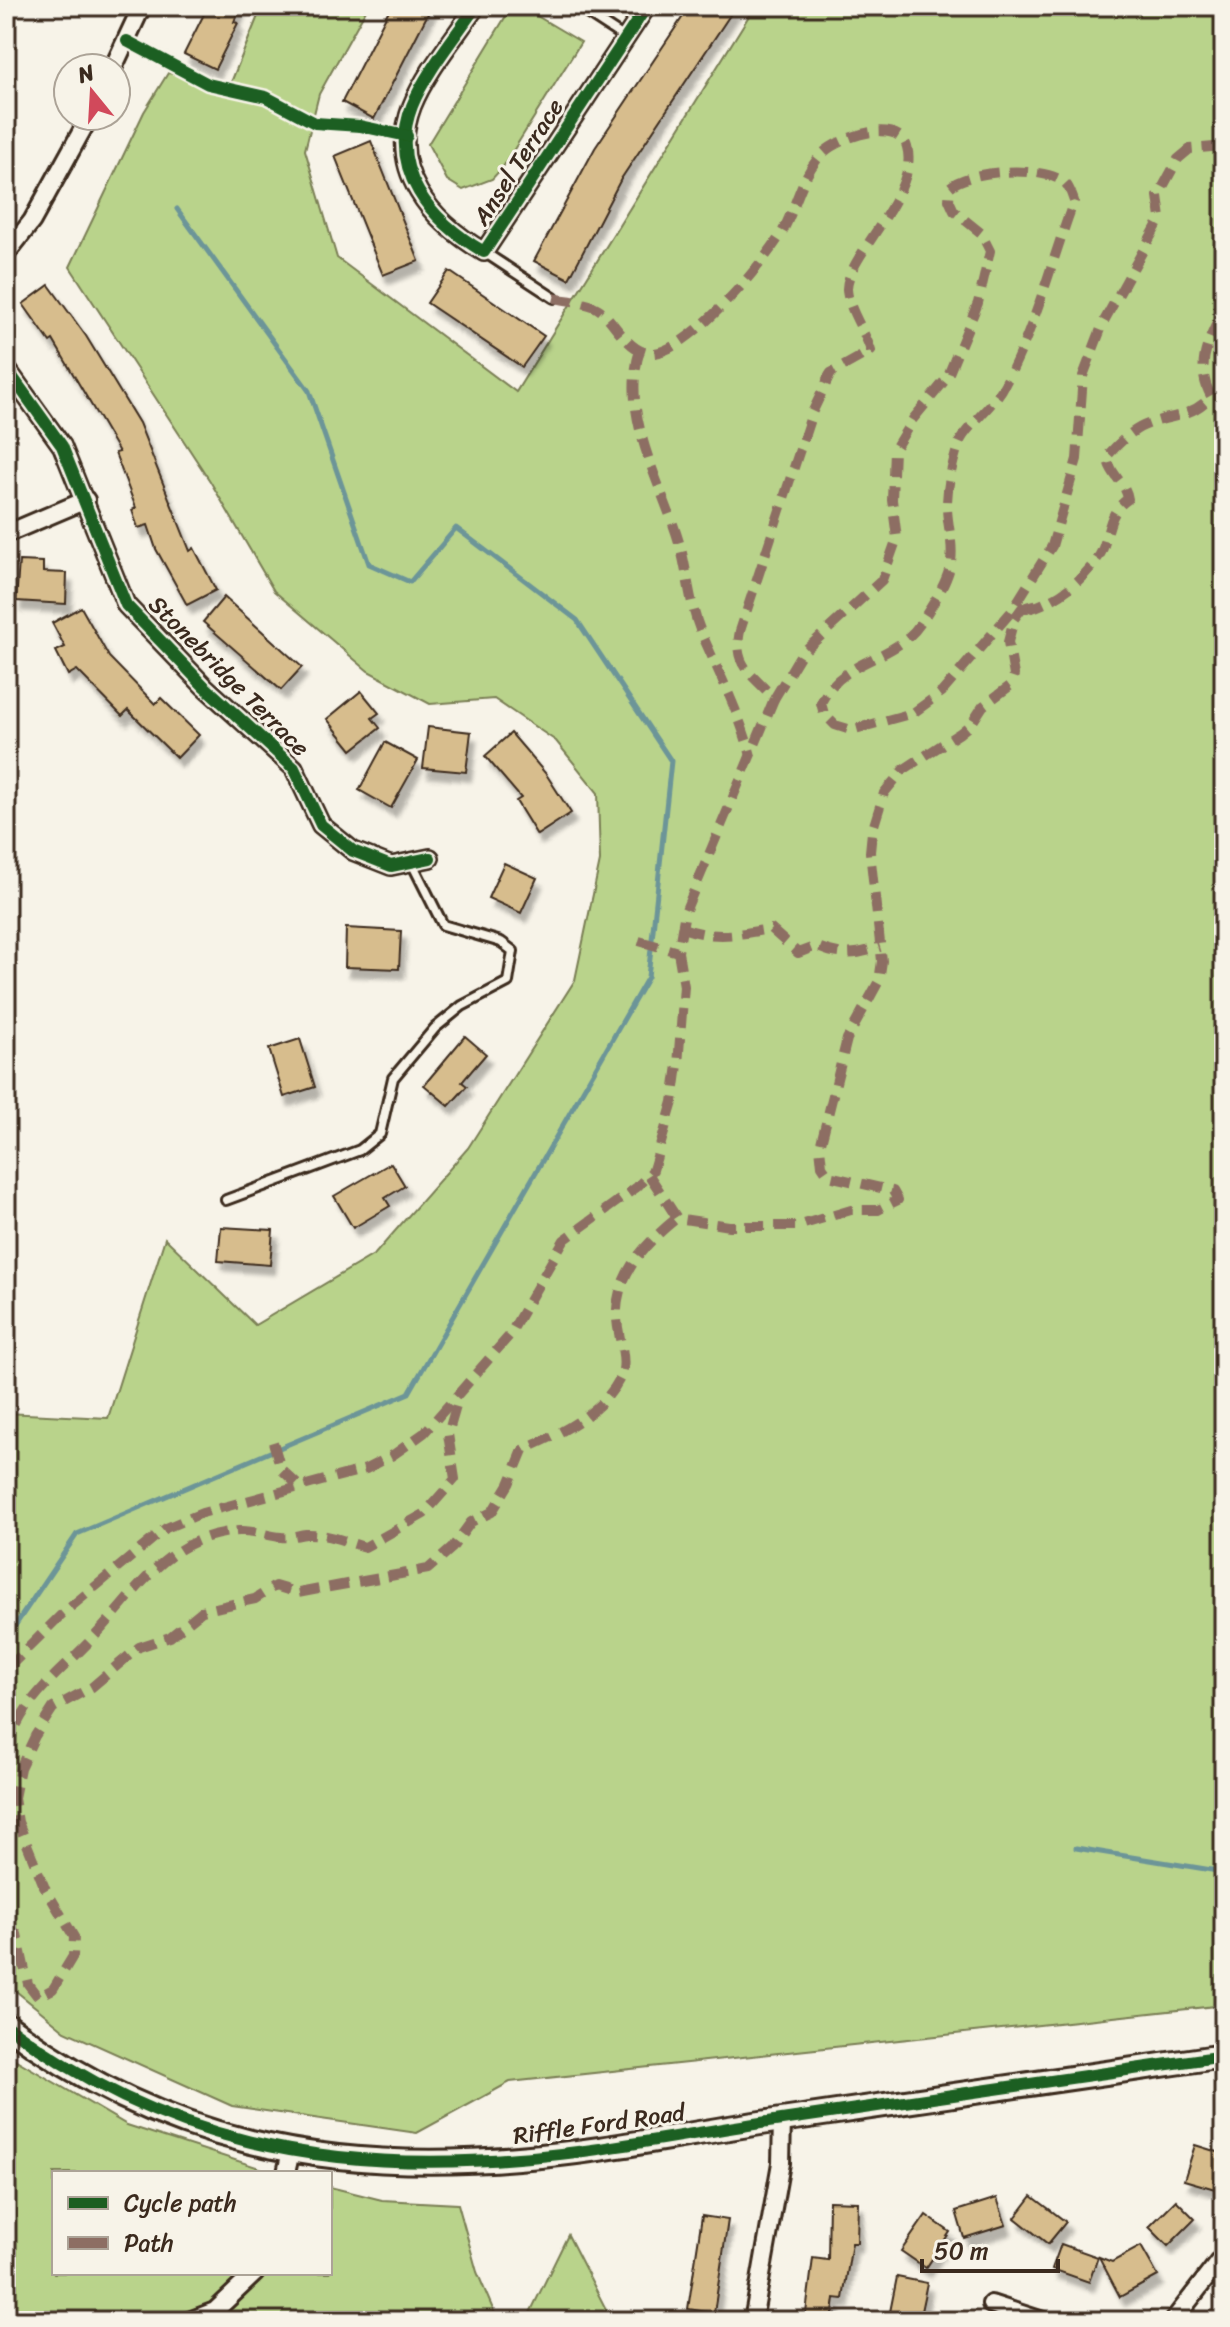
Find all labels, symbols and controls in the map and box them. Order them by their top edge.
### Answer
north arrow [52,52,132,132]
text: N [72,52,100,95]
street label: Ansel Terrace [460,90,575,235]
street label: Stonebridge Terrace [138,585,320,767]
street label: Riffle Ford Road [511,2091,690,2157]
legend [52,2171,332,2275]
text: Cycle path [124,2182,237,2224]
text: Path [124,2222,174,2264]
scale bar [922,2223,1058,2273]
text: 50 m [934,2230,989,2272]

